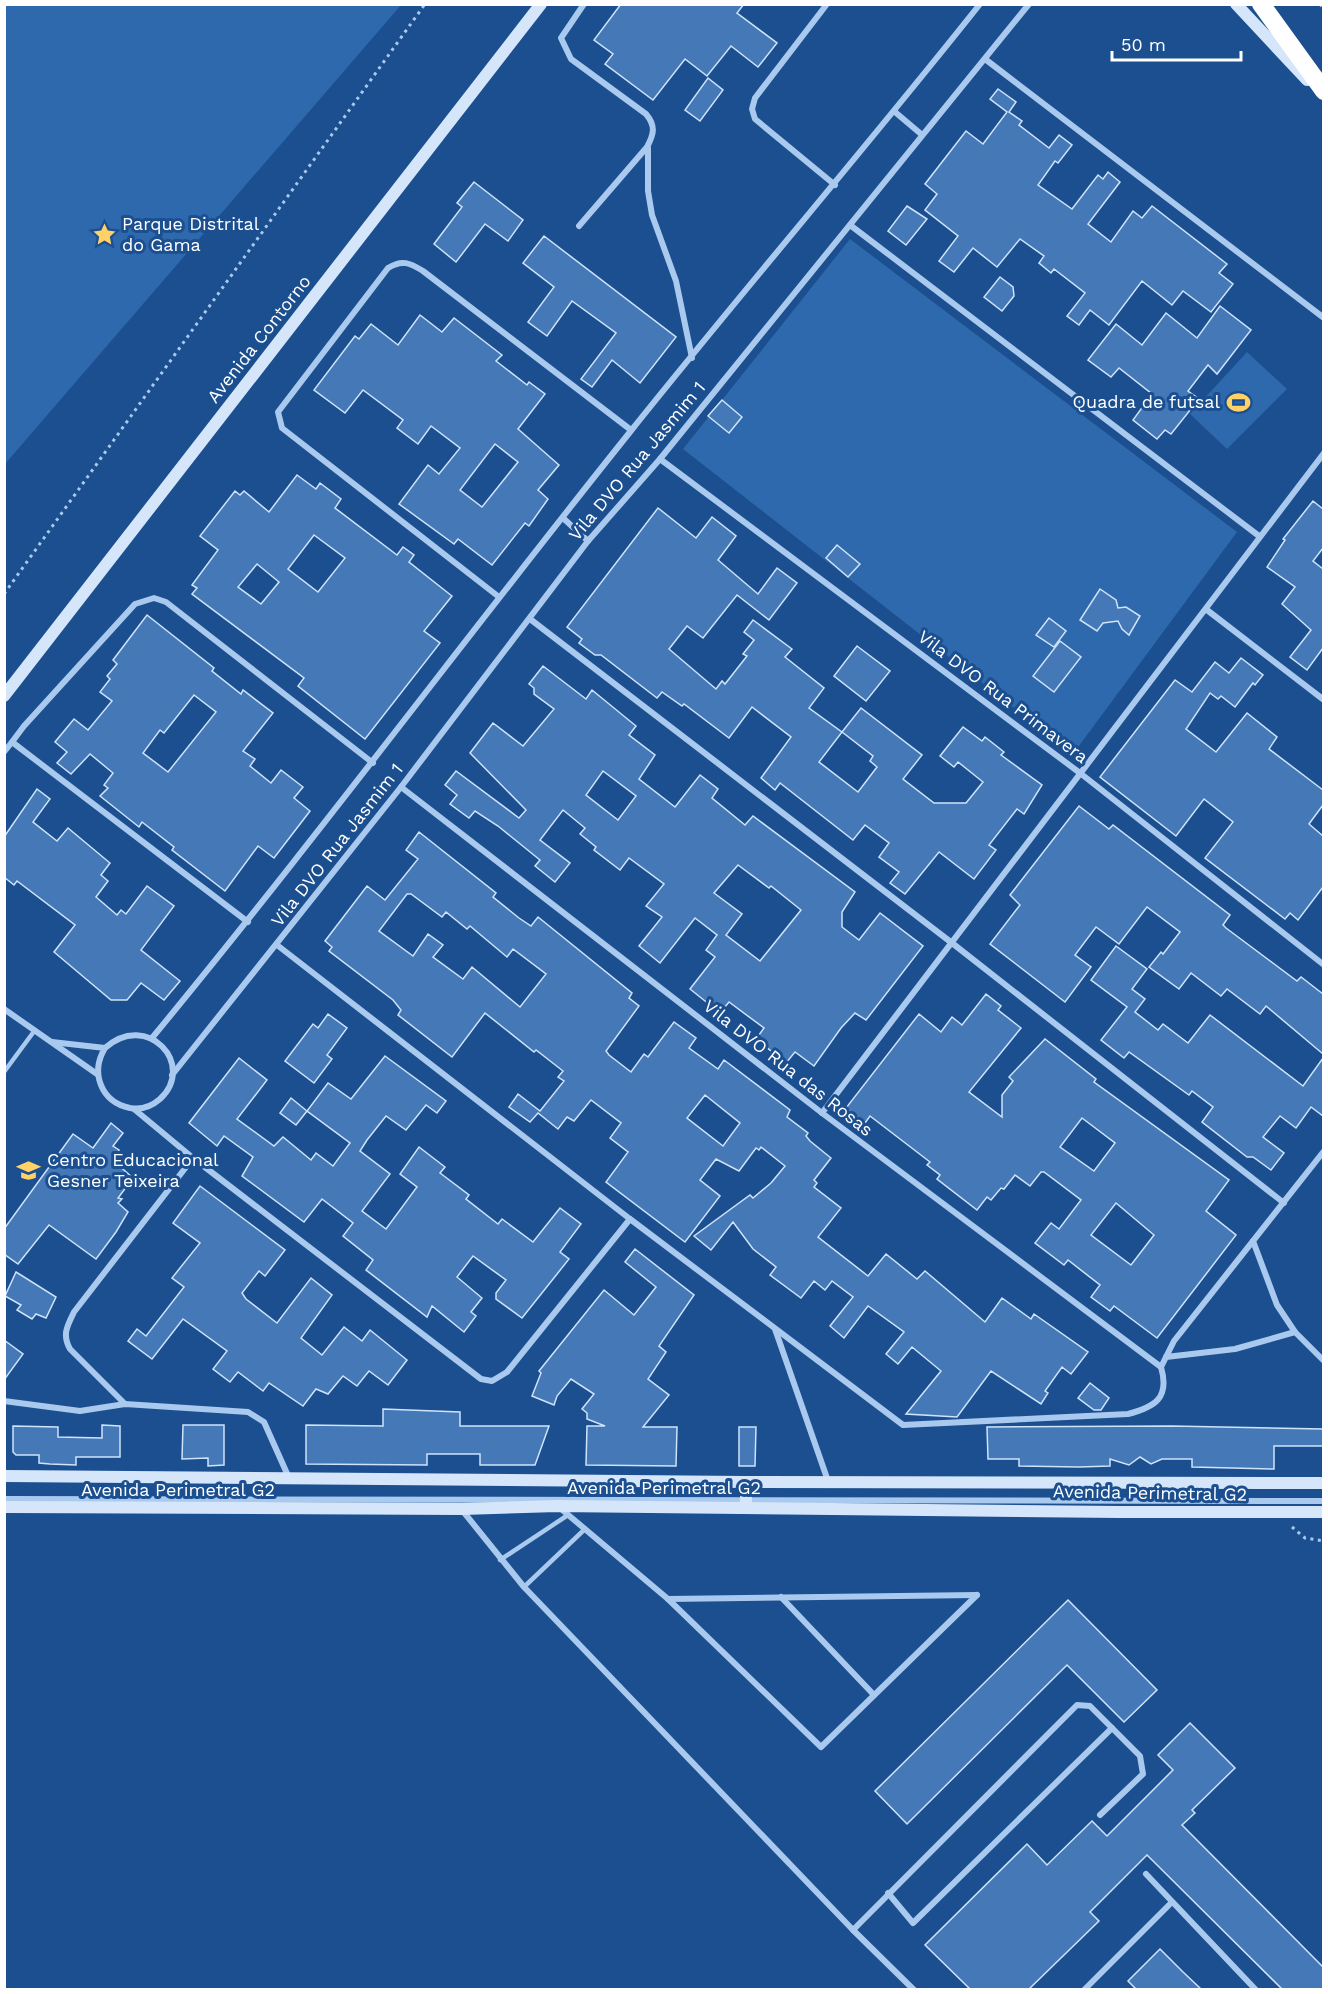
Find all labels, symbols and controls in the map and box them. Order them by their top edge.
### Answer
scale bar [1112,24,1241,62]
text: 50 m [1121,34,1166,55]
place label: Parque Distrital do Gama [122,213,260,255]
place icon: Parque Distrital do Gama [91,221,117,247]
street label: Avenida Contorno [202,271,315,407]
street label: Vila DVO Rua Jasmim 1 [564,377,709,545]
sports icon: Quadra de futsal [1225,389,1251,415]
place label: Quadra de futsal [1073,391,1220,412]
street label: Vila DVO Rua Primavera [914,626,1092,767]
street label: Vila DVO Rua Jasmim 1 [266,759,407,930]
street label: Vila DVO Rua das Rosas [699,995,877,1140]
place label: Centro Educacional Gesner Teixeira [47,1149,219,1191]
school or university icon: Centro Educacional Gesner Teixeira [16,1157,42,1183]
street label: Avenida Perimetral G2 [567,1477,761,1498]
street label: Avenida Perimetral G2 [81,1479,275,1500]
street label: Avenida Perimetral G2 [1053,1480,1247,1505]

